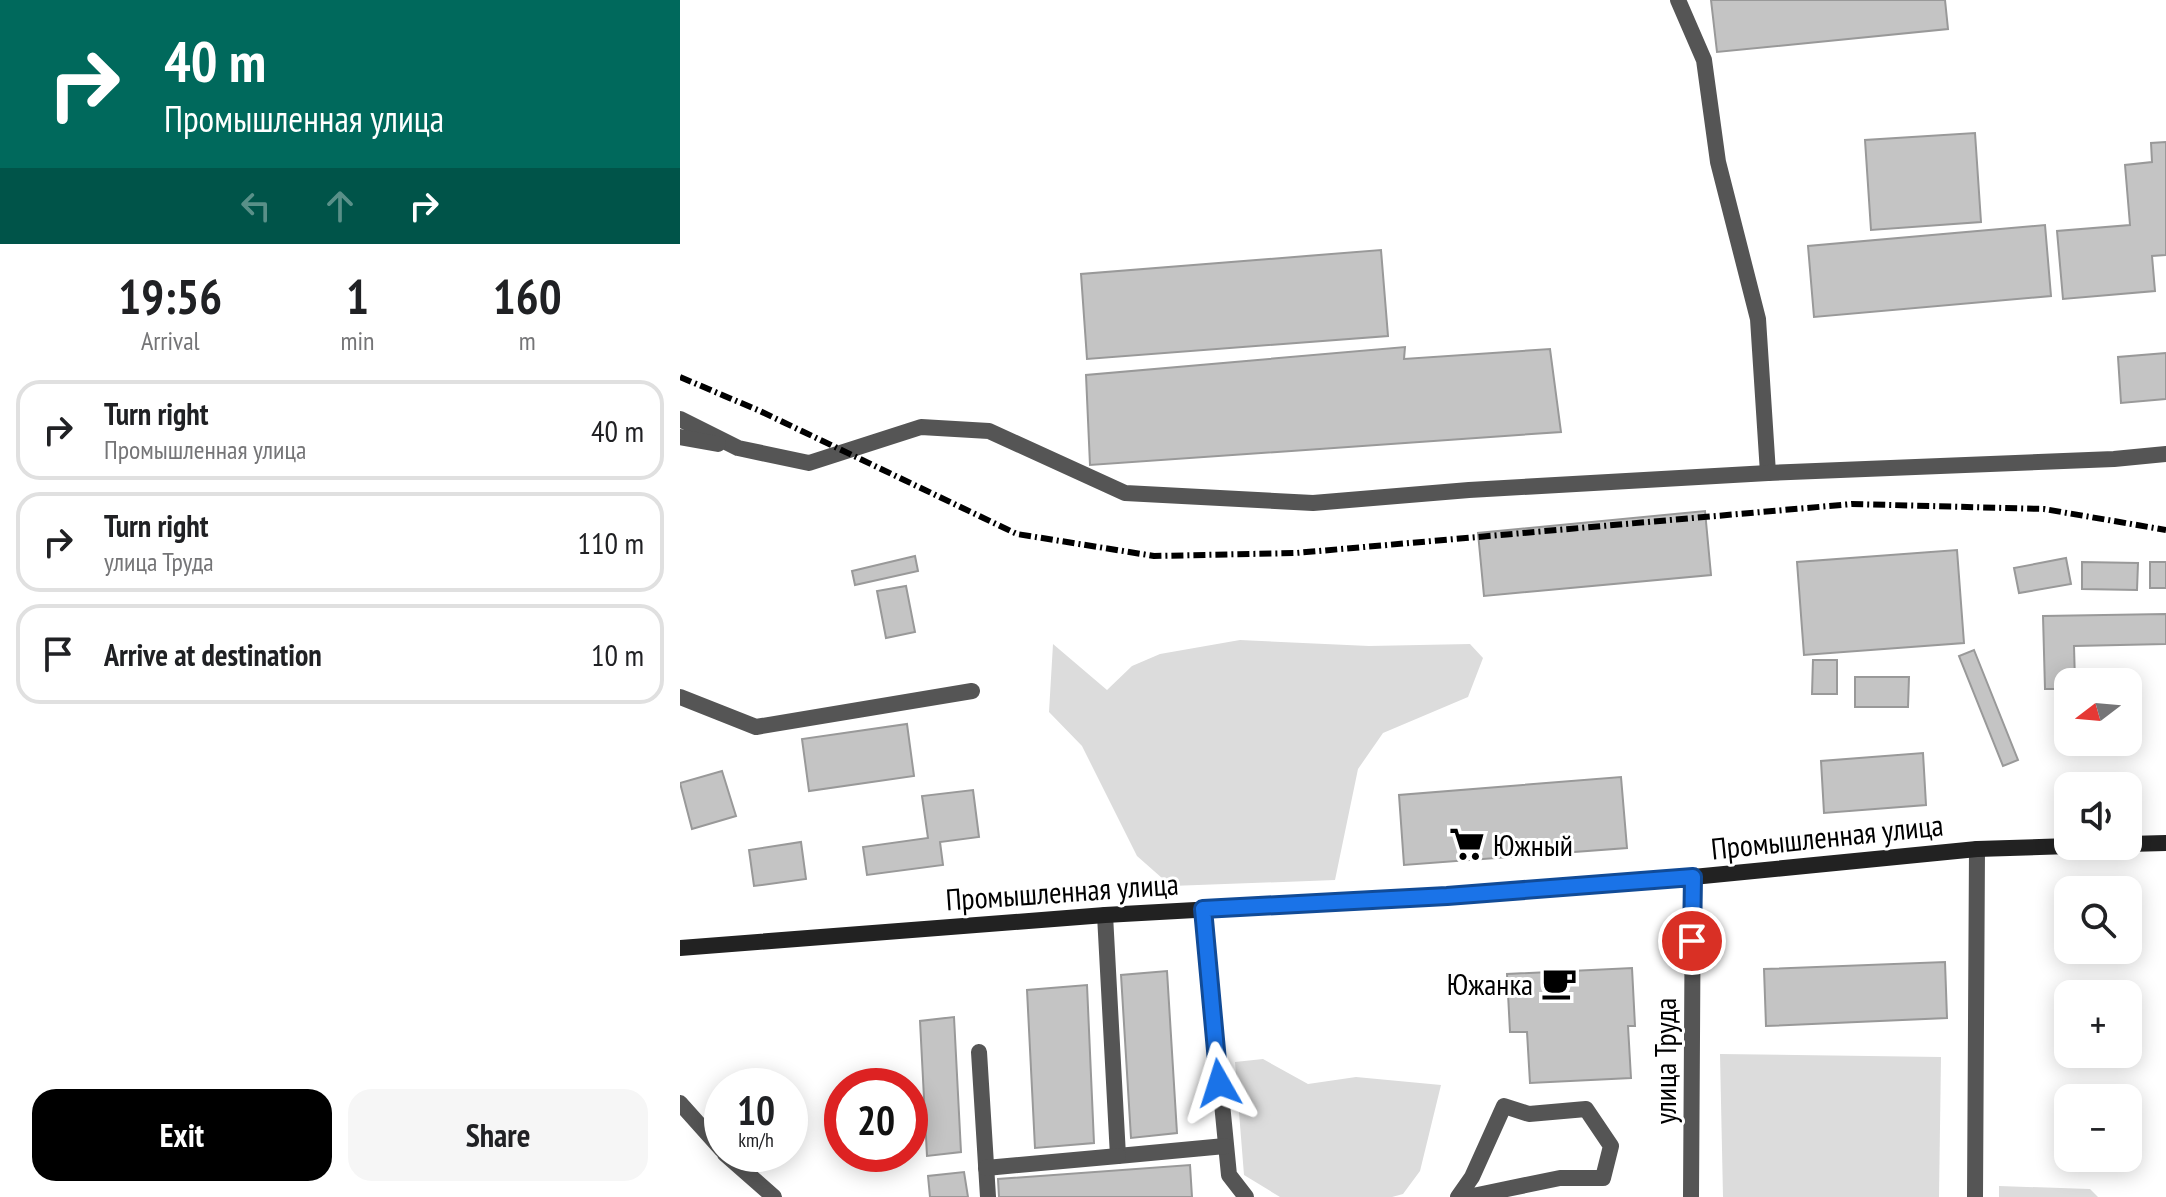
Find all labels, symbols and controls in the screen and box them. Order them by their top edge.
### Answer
text: 40 m [164,25,266,97]
icon: right [32,32,136,136]
text: Промышленная улица [164,95,444,142]
icon: left [234,184,278,228]
icon: ahead [318,184,362,228]
icon: right [402,184,446,228]
text: 19:56 [118,265,222,327]
text: 1 [346,265,369,327]
text: 160 [493,265,562,327]
text: Arrival [141,324,200,357]
text: min [340,324,374,357]
text: m [519,324,536,357]
text: Turn right [104,394,208,433]
icon: right [36,408,80,452]
text: 40 m [591,411,644,450]
text: Промышленная улица [104,433,306,466]
text: Turn right [104,506,208,545]
icon: right [36,520,80,564]
text: 110 m [578,523,644,562]
text: улица Труда [104,545,214,578]
icon: arrive [36,632,80,676]
text: Arrive at destination [104,635,322,674]
text: 10 m [591,635,644,674]
north arrow [2054,668,2142,756]
map controls [2054,668,2142,1172]
button: sound [2054,772,2142,860]
street label: Промышленная улица [1709,804,1945,868]
supermarket icon: Южный [1448,825,1486,863]
place label: Южный [1493,825,1573,864]
street label: Промышленная улица [944,863,1180,919]
button: search [2054,876,2142,964]
pin [1658,907,1726,975]
icon: arrive [1670,919,1714,963]
place label: Южанка [1447,964,1533,1003]
cafe icon: Южанка [1540,964,1578,1002]
button: + [2054,980,2142,1068]
street label: улица Труда [1645,998,1684,1124]
position arrow [1177,1041,1261,1125]
speed limit sign: 20 [824,1068,928,1172]
text: 10 [737,1084,775,1136]
button: − [2054,1084,2142,1172]
button: Exit [32,1089,332,1181]
button: Share [348,1089,648,1181]
text: km/h [738,1127,774,1153]

